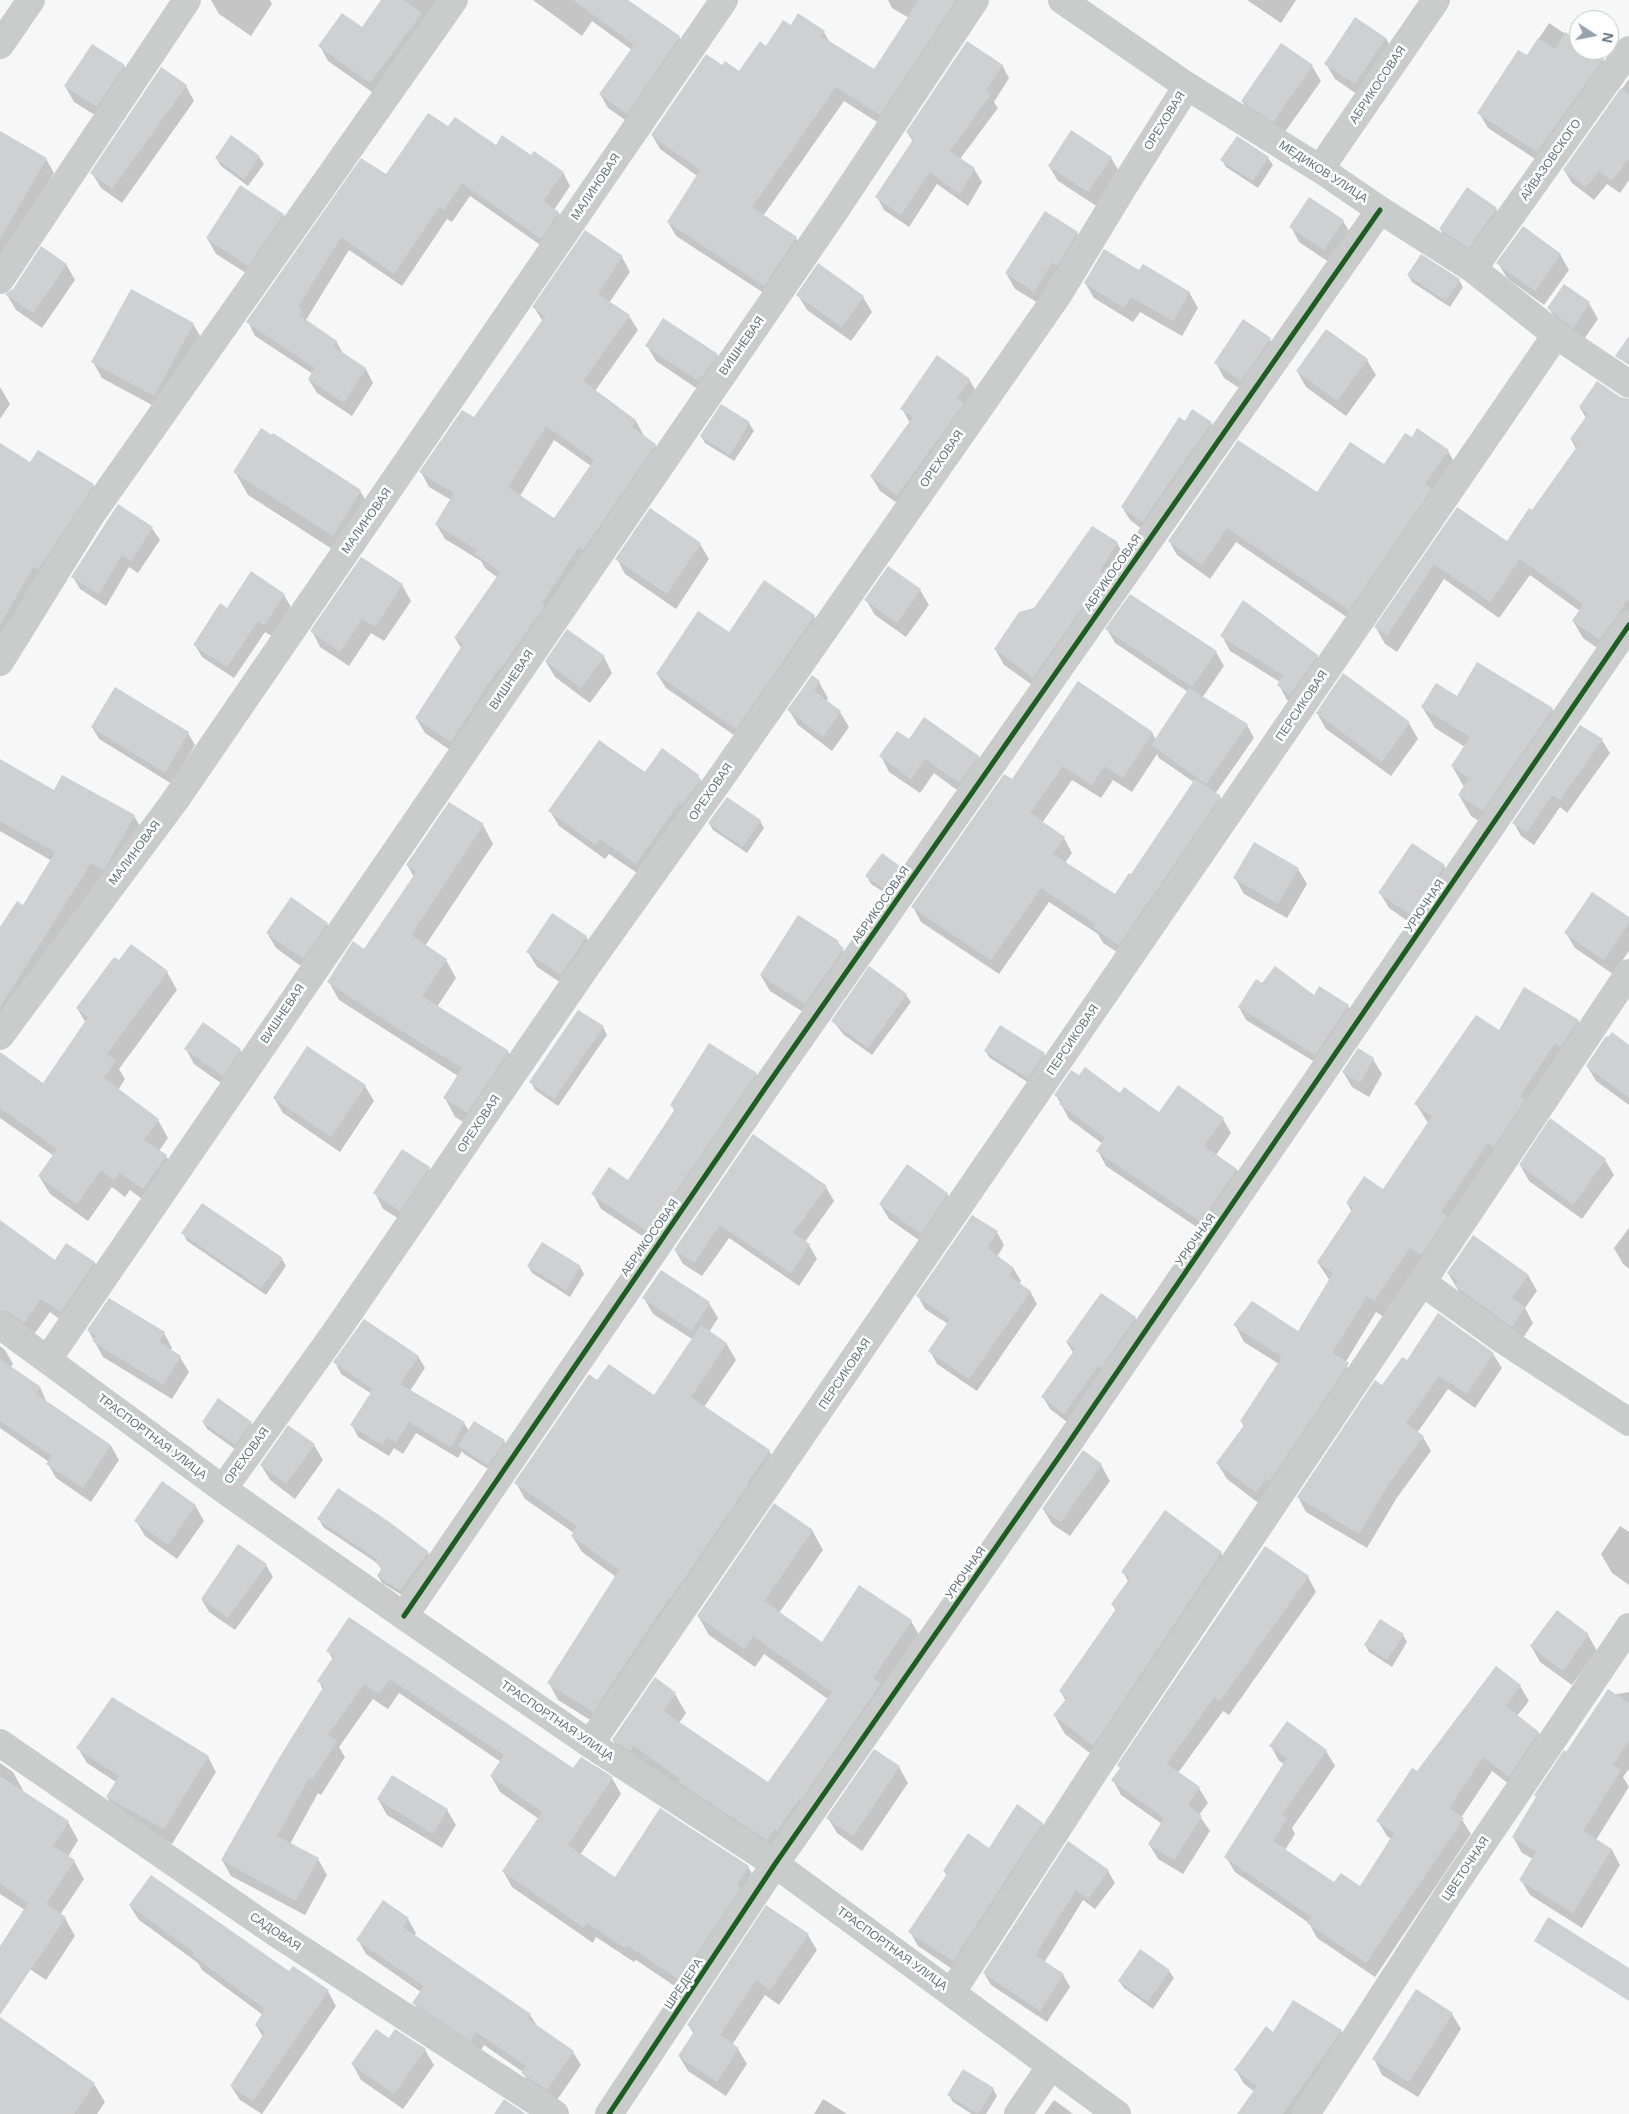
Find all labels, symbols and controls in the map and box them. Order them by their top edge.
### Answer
north arrow [1569,10,1619,60]
text: N [1599,31,1617,44]
street label: АБРИКОСОВАЯ [1347,43,1409,127]
street label: ОРЕХОВАЯ [1141,89,1189,153]
street label: АЙВАЗОВСКОГО [1518,116,1584,204]
street label: МЕДИКОВ УЛИЦА [1276,138,1370,206]
street label: МАЛИНОВАЯ [568,151,624,223]
street label: ВИШНЕВАЯ [716,314,768,378]
street label: ОРЕХОВАЯ [917,428,967,490]
street label: МАЛИНОВАЯ [339,485,395,557]
street label: АБРИКОСОВАЯ [1081,532,1145,614]
street label: ВИШНЕВАЯ [487,648,537,712]
street label: ПЕРСИКОВАЯ [1273,668,1331,744]
street label: ОРЕХОВАЯ [686,761,736,823]
street label: МАЛИНОВАЯ [106,818,164,888]
street label: АБРИКОСОВАЯ [849,864,913,946]
street label: УРЮЧНАЯ [1402,877,1448,935]
street label: ВИШНЕВАЯ [258,982,308,1046]
street label: ПЕРСИКОВАЯ [1044,1002,1102,1078]
street label: ОРЕХОВАЯ [454,1092,504,1156]
street label: АБРИКОСОВАЯ [618,1197,682,1279]
street label: УРЮЧНАЯ [1173,1211,1219,1269]
street label: ПЕРСИКОВАЯ [816,1336,874,1412]
street label: ТРАСПОРТНАЯ УЛИЦА [95,1391,209,1483]
street label: ОРЕХОВАЯ [222,1425,272,1487]
street label: УРЮЧНАЯ [943,1544,989,1602]
street label: ТРАСПОРТНАЯ УЛИЦА [498,1678,616,1764]
street label: ЦВЕТОЧНАЯ [1439,1834,1493,1904]
street label: ТРАСПОРТНАЯ УЛИЦА [834,1904,950,1994]
street label: САДОВАЯ [247,1910,303,1954]
street label: ШРЕДЕРА [662,1956,706,2012]

